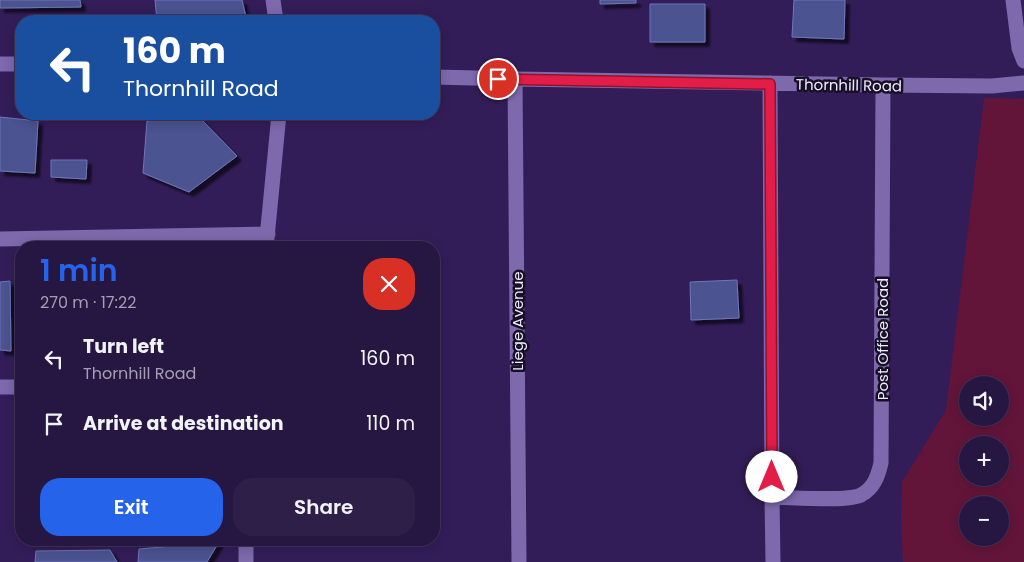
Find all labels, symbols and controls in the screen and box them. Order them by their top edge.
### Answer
text: 160 m [123,26,226,75]
icon: left [40,35,105,100]
pin [477,58,519,100]
icon: arrive [484,65,512,93]
text: Thornhill Road [123,73,279,104]
street label: Thornhill Road [796,74,902,96]
text: 1 min [40,249,118,292]
button: close [363,258,415,310]
street label: Liege Avenue [507,271,528,371]
street label: Post Office Road [872,278,893,400]
text: 270 m · 17:22 [40,291,136,314]
text: Turn left [83,333,164,360]
icon: left [40,345,68,373]
text: 160 m [360,345,415,372]
text: Thornhill Road [83,362,196,385]
map controls [959,376,1009,546]
button: sound [959,376,1009,426]
icon: arrive [40,410,68,438]
text: Arrive at destination [83,410,284,437]
text: 110 m [366,410,415,437]
button: + [959,436,1009,486]
position arrow [745,450,797,502]
button: Exit [40,478,223,536]
button: Share [233,478,415,536]
button: − [959,496,1009,546]

